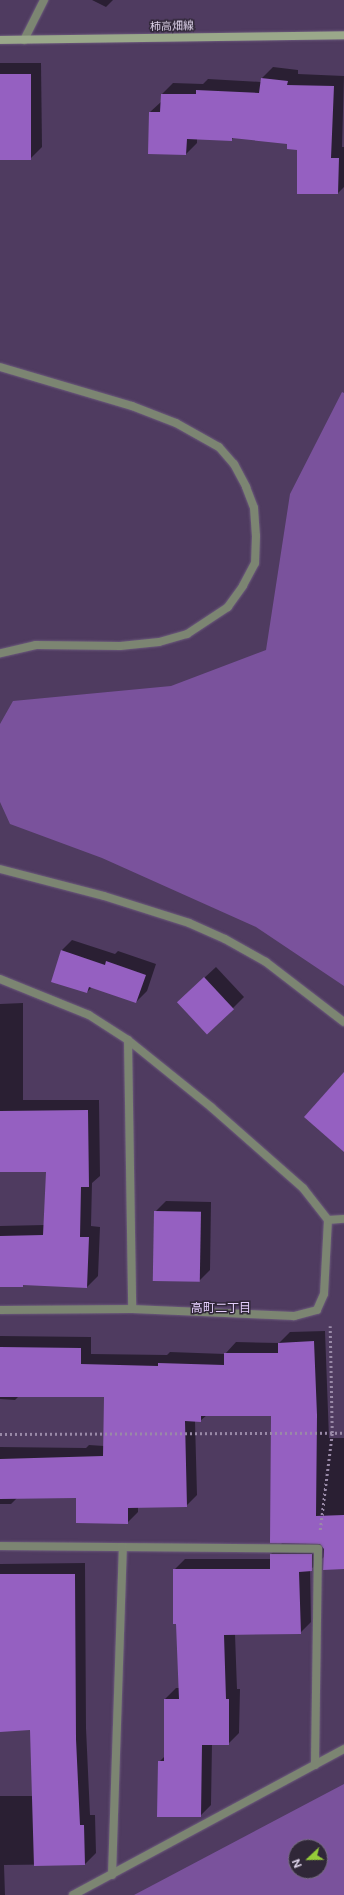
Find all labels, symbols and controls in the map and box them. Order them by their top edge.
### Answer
street label: 柿高畑線 [150,20,194,34]
district label: 高町二丁目 [191,1302,251,1316]
north arrow [288,1839,328,1879]
text: N [290,1857,305,1870]

